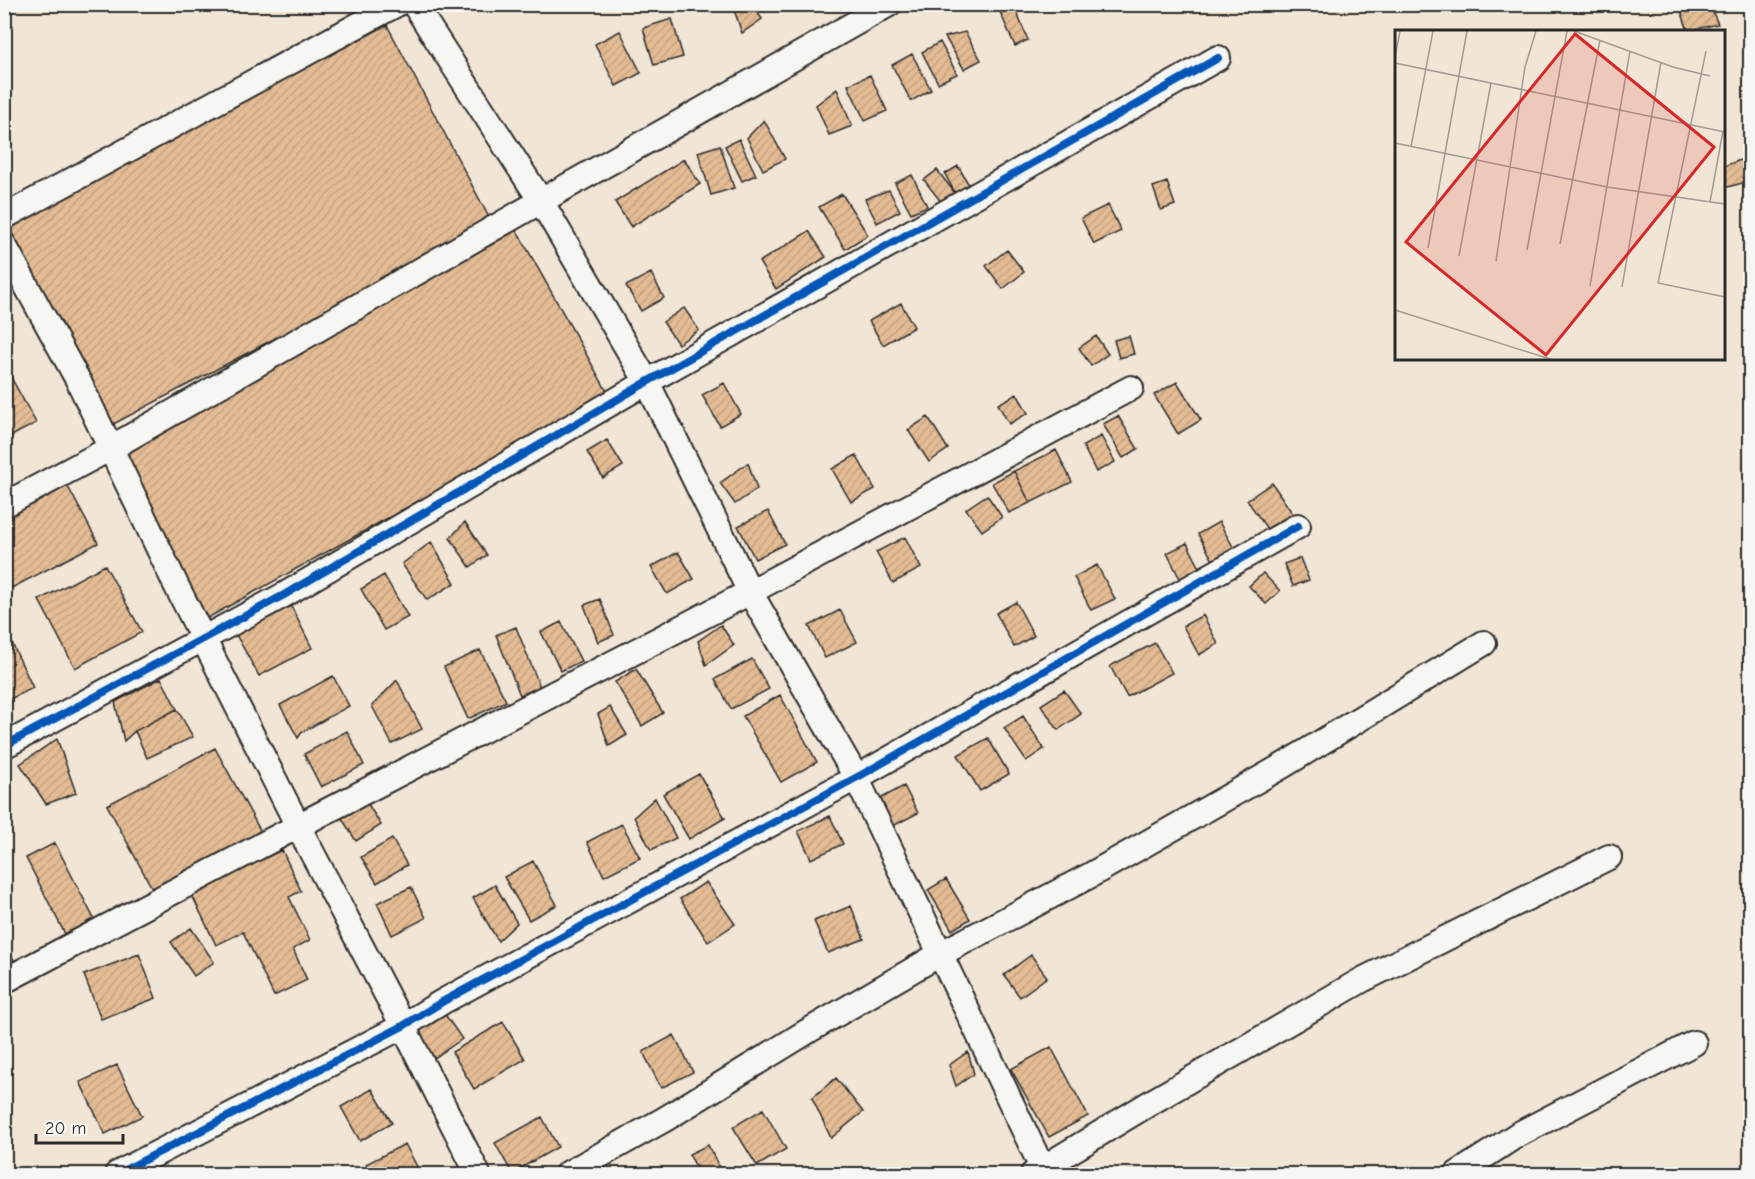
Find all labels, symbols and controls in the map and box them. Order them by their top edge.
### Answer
inset map [1395,30,1725,360]
scale bar [36,1107,123,1145]
text: 20 m [45,1118,86,1139]

